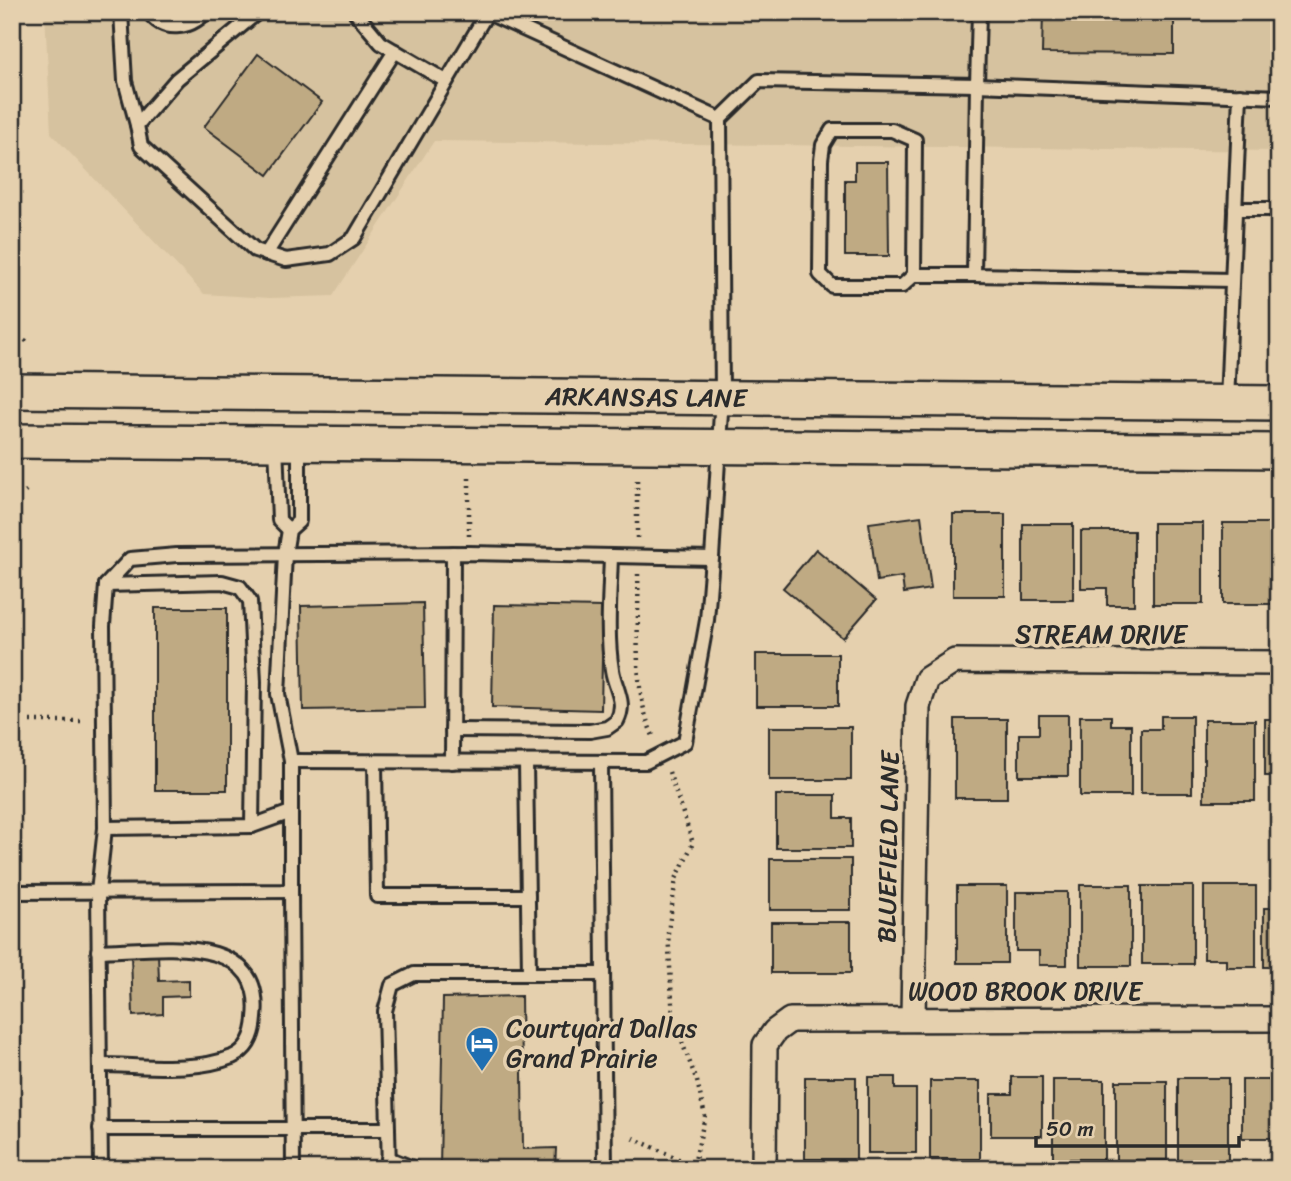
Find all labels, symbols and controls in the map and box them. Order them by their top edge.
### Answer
street label: ARKANSAS LANE [544,373,749,421]
street label: STREAM DRIVE [1015,611,1189,657]
street label: BLUEFIELD LANE [863,749,913,944]
street label: WOOD BROOK DRIVE [908,968,1144,1014]
place label: Courtyard Dallas Grand Prairie [506,1005,697,1081]
hotel icon: Courtyard Dallas Grand Prairie [463,1024,501,1073]
scale bar [1036,1104,1238,1148]
text: 50 m [1046,1110,1094,1148]

